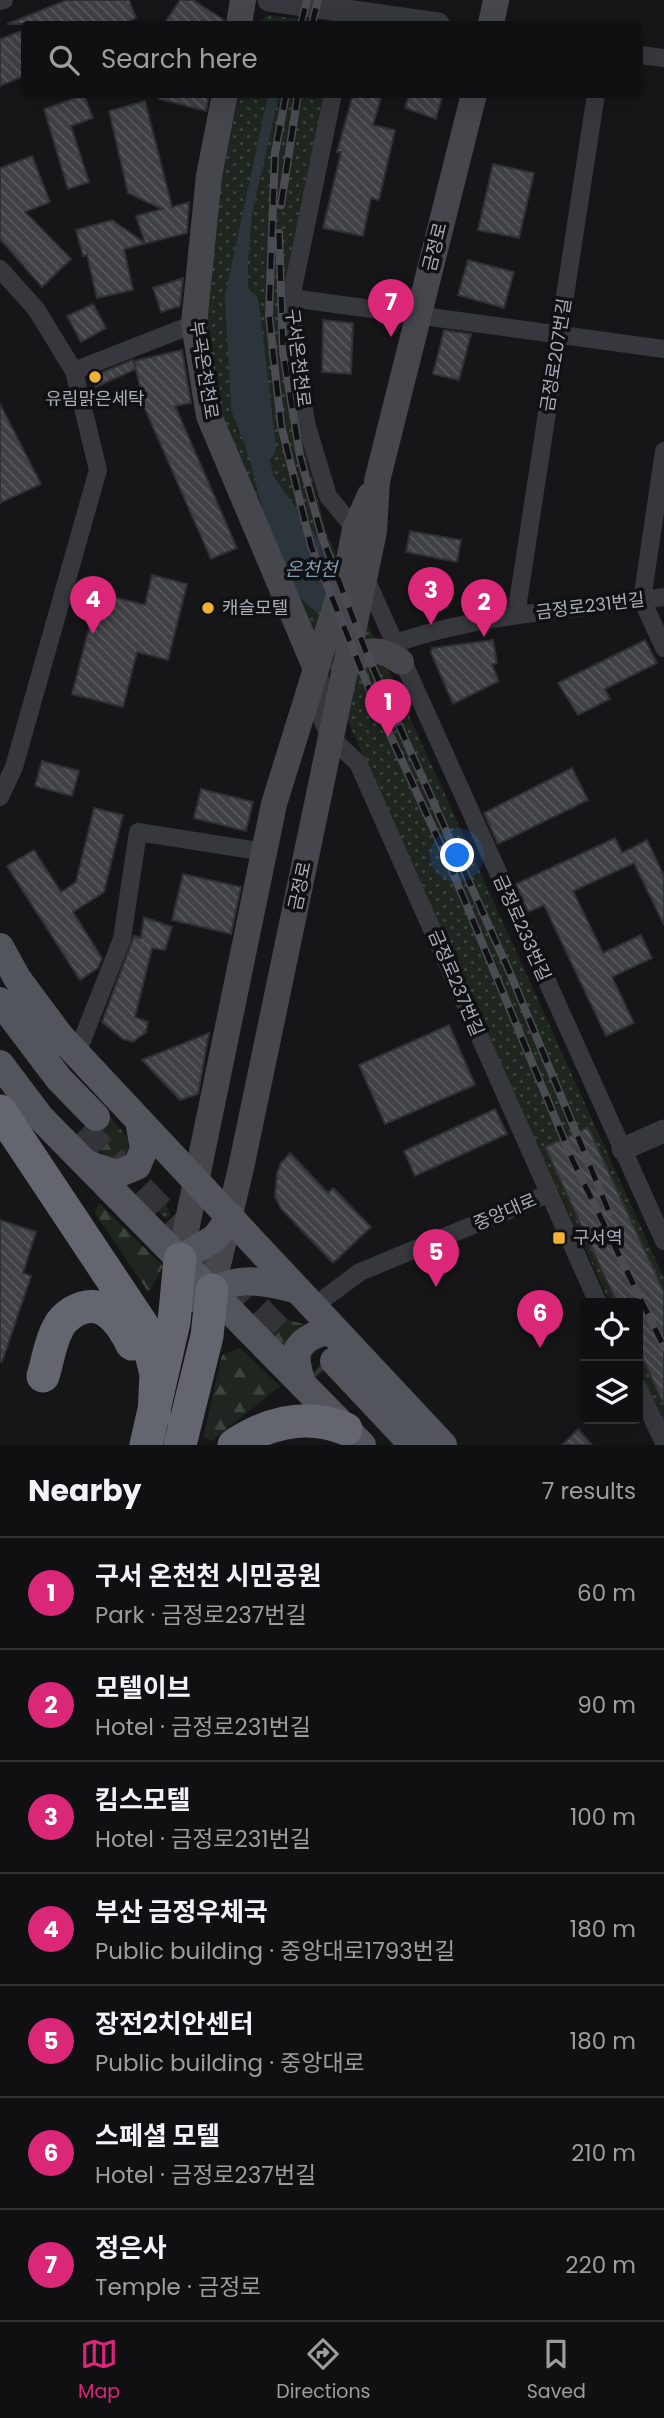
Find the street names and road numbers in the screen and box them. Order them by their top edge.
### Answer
street label: 금정로 [416,220,453,274]
street label: 금정로207번길 [534,297,577,413]
street label: 구서온천천로 [280,307,317,409]
street label: 부곡온천천로 [184,319,225,421]
street label: 금정로231번길 [534,586,646,625]
street label: 금정로 [282,859,317,913]
street label: 금정로233번길 [488,870,557,985]
street label: 금정로237번길 [423,926,490,1040]
street label: 중앙대로 [469,1187,540,1236]

